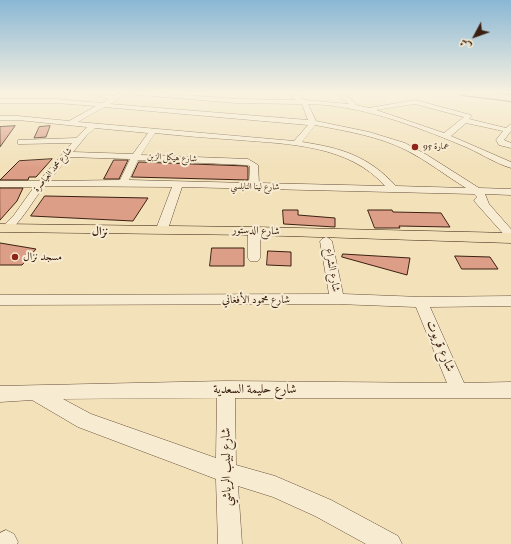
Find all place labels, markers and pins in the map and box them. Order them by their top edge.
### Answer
marker: عمارة 95 [410,142,420,152]
place label: عمارة 95 [423,142,449,152]
place label: مسجد نزال [23,250,62,264]
marker: مسجد نزال [10,252,20,262]

